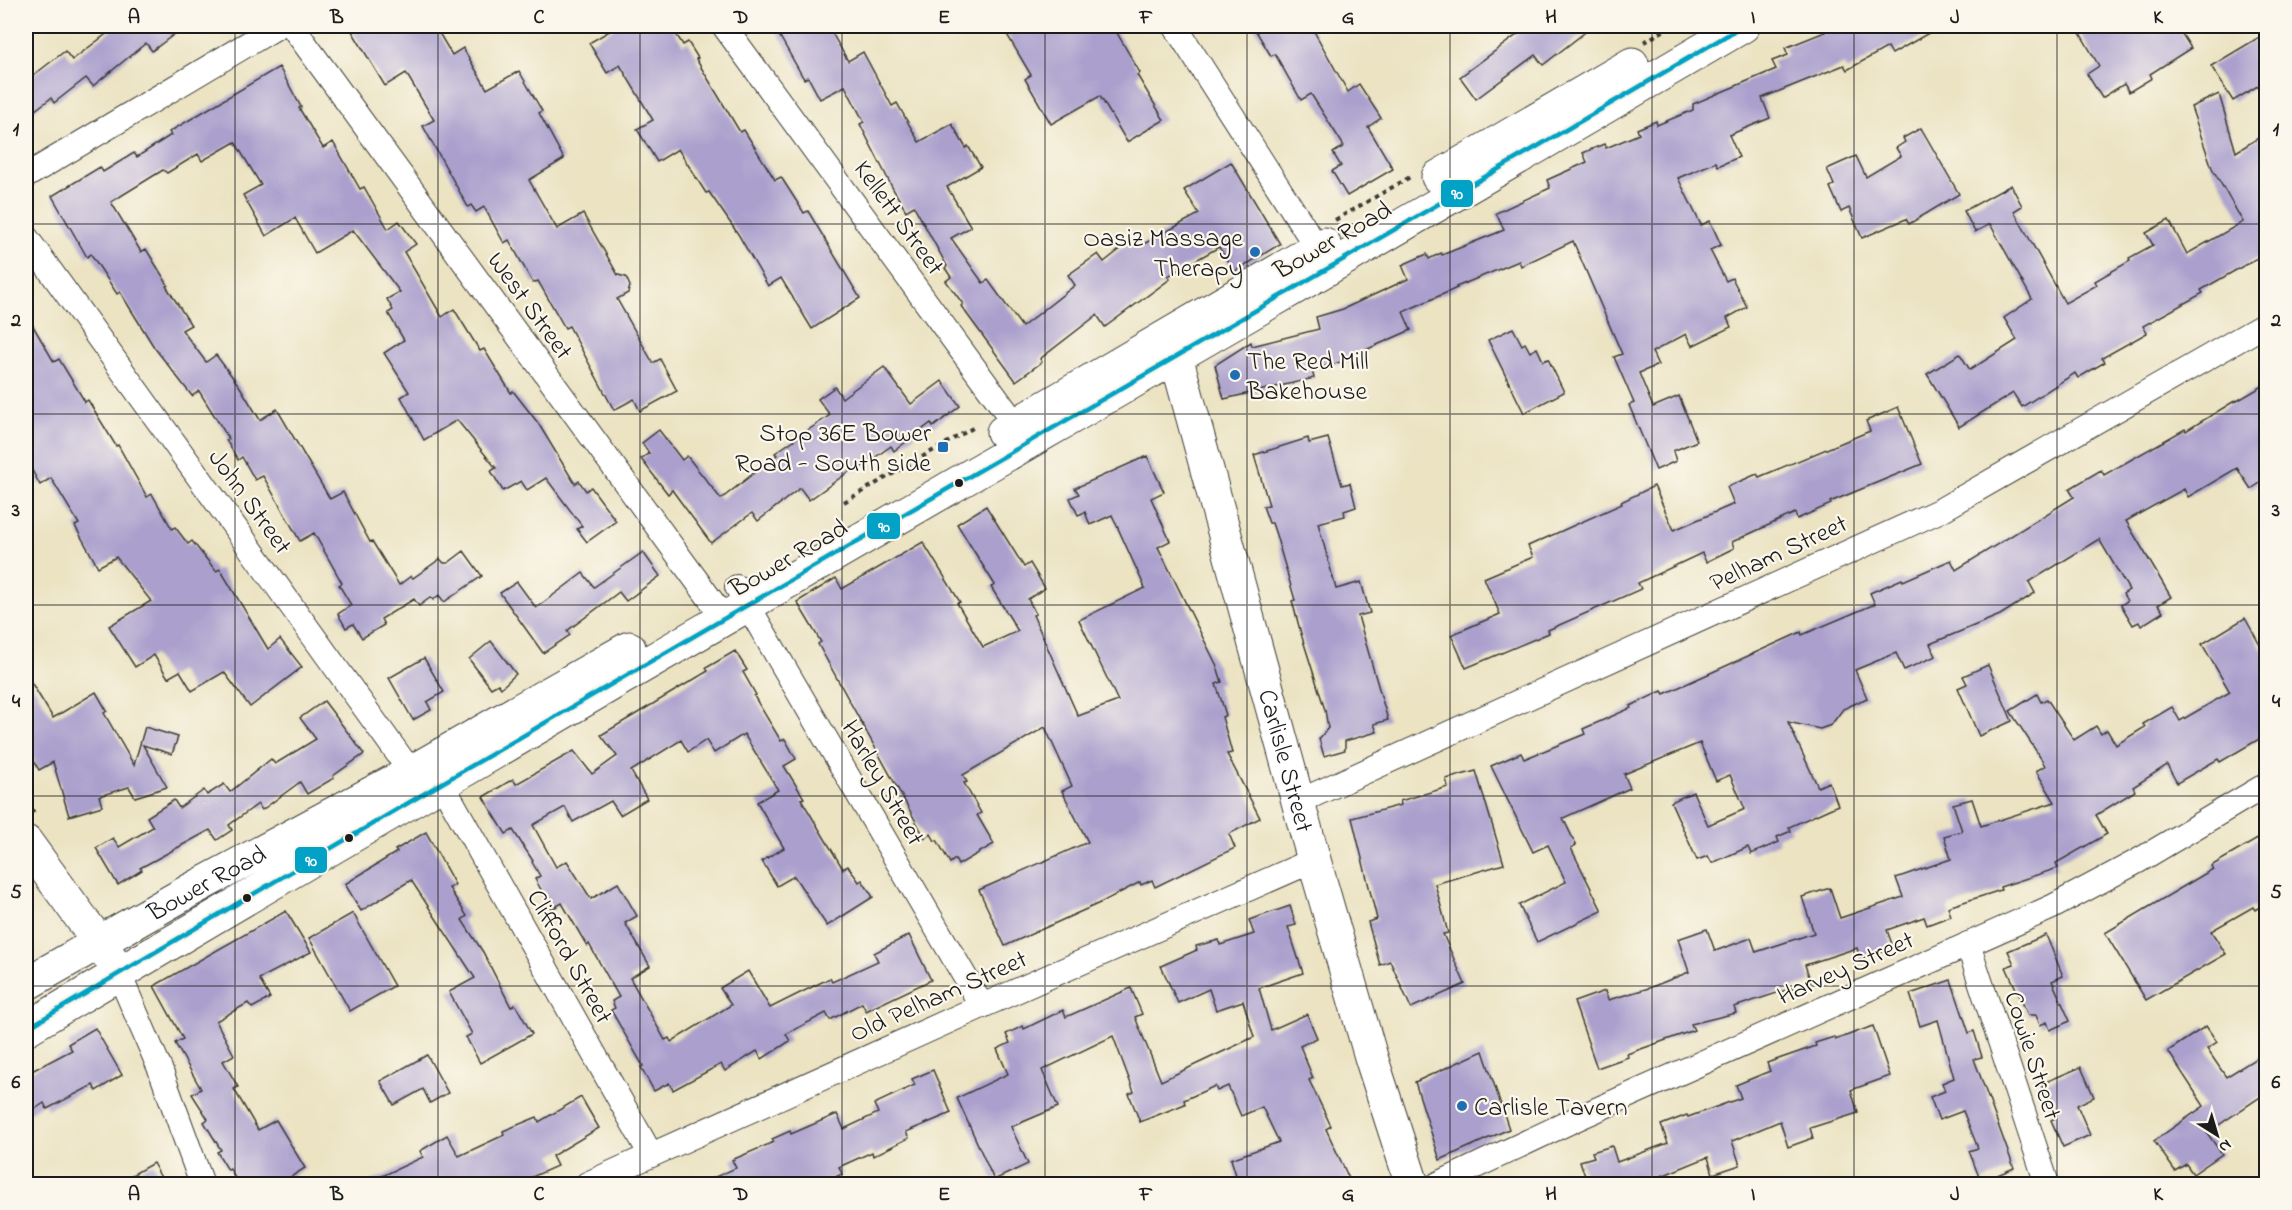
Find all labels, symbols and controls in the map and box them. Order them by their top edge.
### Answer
text: A [128,4,140,33]
text: B [329,4,344,33]
text: C [534,4,545,33]
text: D [733,4,748,33]
text: E [938,4,950,33]
text: F [1139,4,1153,33]
text: G [1342,4,1355,33]
text: H [1545,4,1557,33]
text: I [1751,4,1756,33]
text: J [1950,4,1960,33]
text: K [2153,4,2164,33]
text: 1 [13,116,20,145]
text: 1 [2273,116,2280,145]
street label: Kellett Street [843,153,953,284]
line badge: 90 [1440,179,1474,208]
text: 90 [1450,183,1463,207]
street label: Bower Road [1266,192,1400,291]
place label: Oasiz Massage Therapy [1083,221,1243,289]
street label: West Street [476,245,581,369]
marker: Oasiz Massage Therapy [1248,245,1262,259]
text: 2 [10,307,21,336]
text: 2 [2270,307,2281,336]
place label: The Red Mill Bakehouse [1246,344,1369,412]
marker: The Red Mill Bakehouse [1228,368,1242,382]
place label: Stop 36E Bower Road - South side [735,416,932,484]
marker: Stop 36E Bower Road - South side [936,440,950,454]
street label: John Street [197,442,300,564]
unlabelled marker [953,477,965,489]
text: 3 [11,497,20,526]
text: 3 [2271,497,2280,526]
street label: Pelham Street [1704,506,1855,603]
street label: Bower Road [722,510,856,609]
line badge: 90 [866,512,901,540]
text: 90 [877,516,890,540]
street label: Carlisle Street [1246,685,1322,837]
text: 4 [12,688,21,717]
text: 4 [2272,688,2281,717]
street label: Harley Street [830,714,933,854]
unlabelled marker [343,832,355,844]
street label: Bower Road [140,837,274,933]
line badge: 90 [294,846,328,874]
text: 90 [304,850,317,874]
text: 5 [10,879,22,908]
text: 5 [2270,879,2282,908]
street label: Clifford Street [516,883,621,1032]
unlabelled marker [241,892,253,904]
street label: Harvey Street [1772,923,1921,1017]
street label: Old Pelham Street [844,942,1034,1054]
street label: Cowie Street [1992,987,2070,1125]
text: 6 [12,1069,21,1098]
text: 6 [2272,1069,2281,1098]
place label: Carlisle Tavern [1474,1090,1627,1128]
marker: Carlisle Tavern [1455,1099,1469,1113]
north arrow [2187,1105,2247,1165]
text: N [2213,1133,2236,1158]
text: A [128,1181,140,1210]
text: B [329,1181,344,1210]
text: C [534,1181,545,1210]
text: D [733,1181,748,1210]
text: E [938,1181,950,1210]
text: F [1139,1181,1153,1210]
text: G [1342,1181,1355,1210]
text: H [1545,1181,1557,1210]
text: I [1751,1181,1756,1210]
text: J [1950,1181,1960,1210]
text: K [2153,1181,2164,1210]

